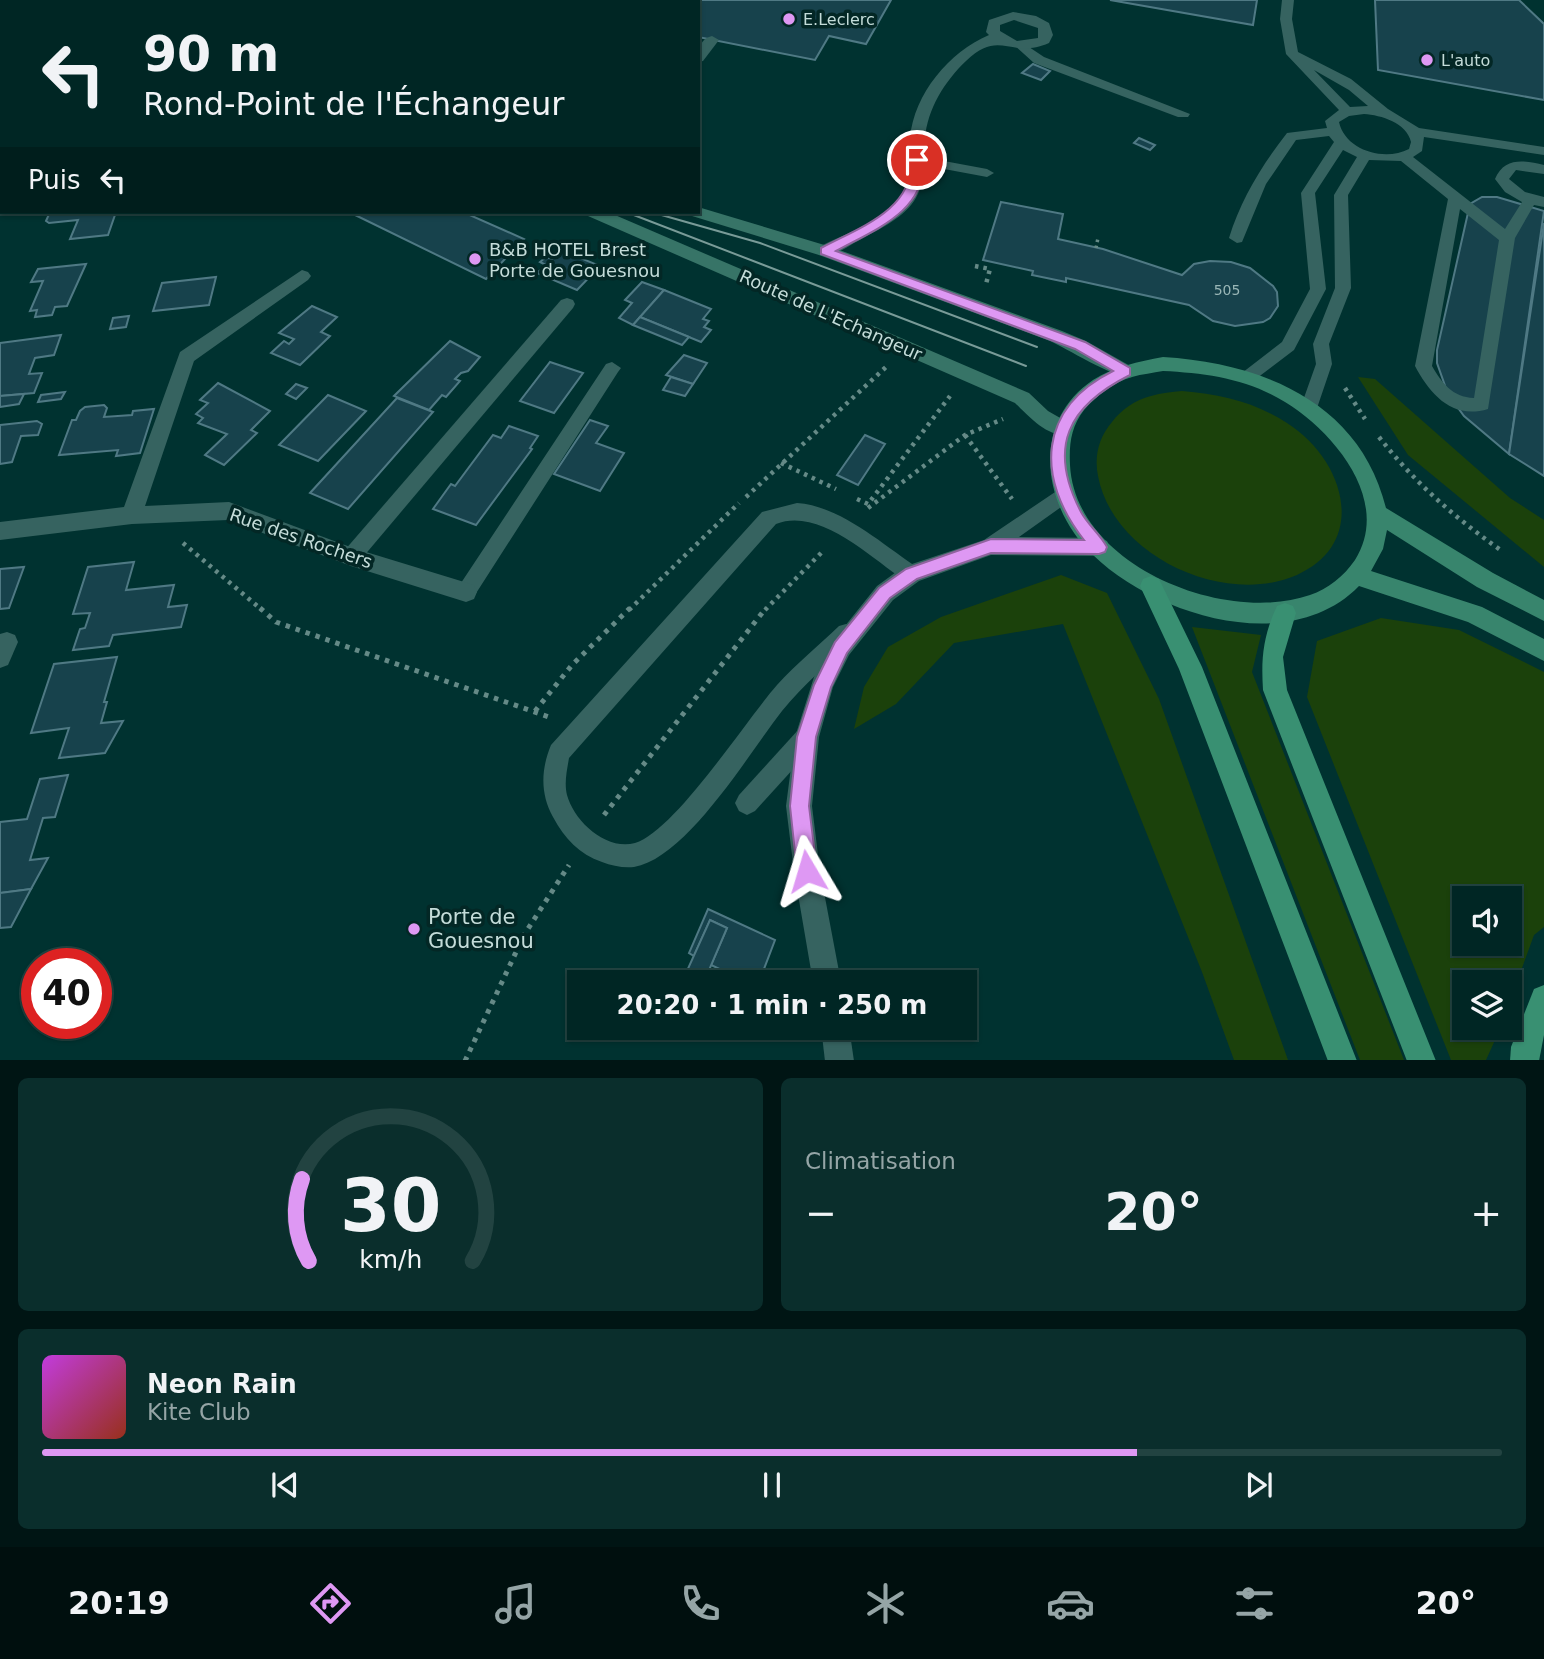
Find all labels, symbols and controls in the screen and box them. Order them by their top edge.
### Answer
place label: E.Leclerc [803,10,875,29]
marker: E.Leclerc [781,11,797,27]
text: 90 m [143,26,279,83]
icon: left [28,28,119,119]
place label: L'auto [1441,51,1490,70]
marker: L'auto [1419,52,1435,68]
text: Rond-Point de l'Échangeur [143,85,564,123]
pin [887,130,947,190]
icon: arrive [898,141,936,179]
icon: left [94,161,132,199]
text: Puis [28,165,80,195]
place label: B&B HOTEL Brest Porte de Gouesnou [489,239,660,281]
marker: B&B HOTEL Brest Porte de Gouesnou [467,251,483,267]
street label: Route de L'Echangeur [736,265,926,365]
house number: 505 [1214,282,1240,298]
street label: Rue des Rochers [227,504,375,572]
position arrow [770,834,844,908]
map controls [1452,886,1522,1040]
button: sound [1452,886,1522,956]
place label: Porte de Gouesnou [428,905,534,953]
marker: Porte de Gouesnou [406,921,422,937]
speed limit sign: 40 [21,948,112,1039]
button: layers [1452,970,1522,1040]
text: 20:20 · 1 min · 250 m [617,990,927,1020]
text: Climatisation [805,1148,956,1174]
text: 30 [340,1163,441,1248]
text: 20° [1104,1182,1203,1242]
text: − [805,1191,837,1235]
text: + [1470,1191,1502,1235]
text: km/h [359,1244,422,1273]
text: Neon Rain [147,1369,297,1399]
text: Kite Club [147,1399,251,1425]
icon: previous [266,1466,304,1504]
icon: pause [753,1466,791,1504]
icon: next [1240,1466,1278,1504]
icon: directions [306,1579,355,1628]
icon: music [491,1579,540,1628]
icon: phone [676,1579,725,1628]
icon: climate [861,1579,910,1628]
icon: car [1046,1579,1095,1628]
icon: filters [1230,1579,1279,1628]
text: 20:19 [68,1584,170,1622]
text: 20° [1415,1584,1476,1622]

